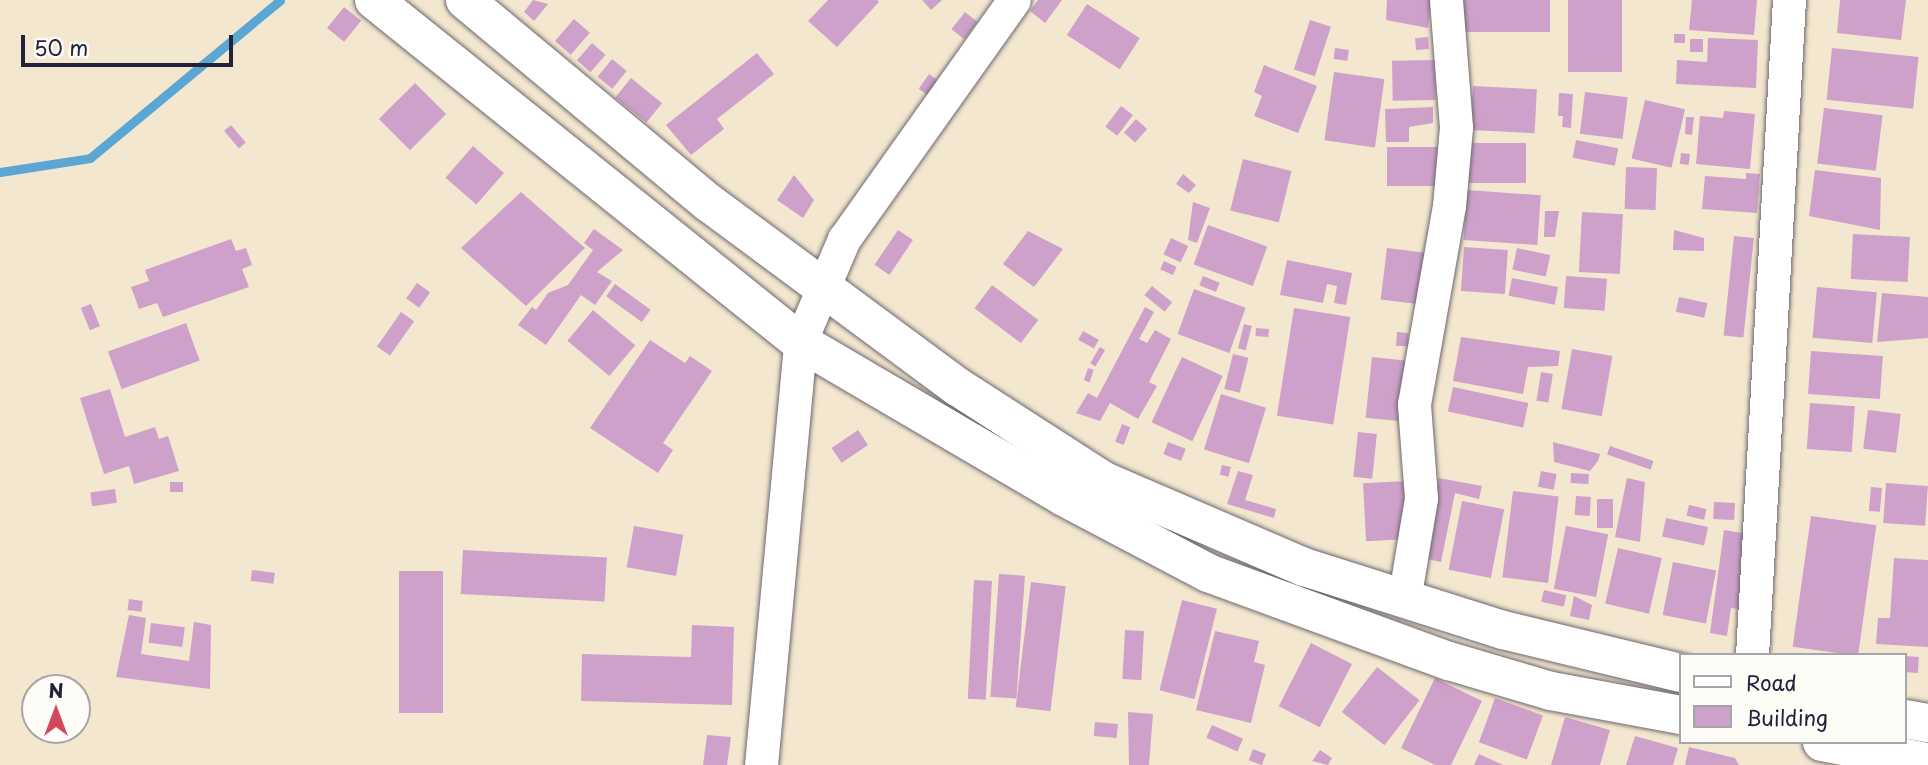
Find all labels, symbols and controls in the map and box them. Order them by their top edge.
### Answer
scale bar [24,21,236,65]
text: 50 m [34,31,88,63]
legend [1680,653,1907,744]
text: Road [1746,666,1797,698]
north arrow [21,674,91,744]
text: N [48,676,64,704]
text: Building [1746,701,1828,733]

